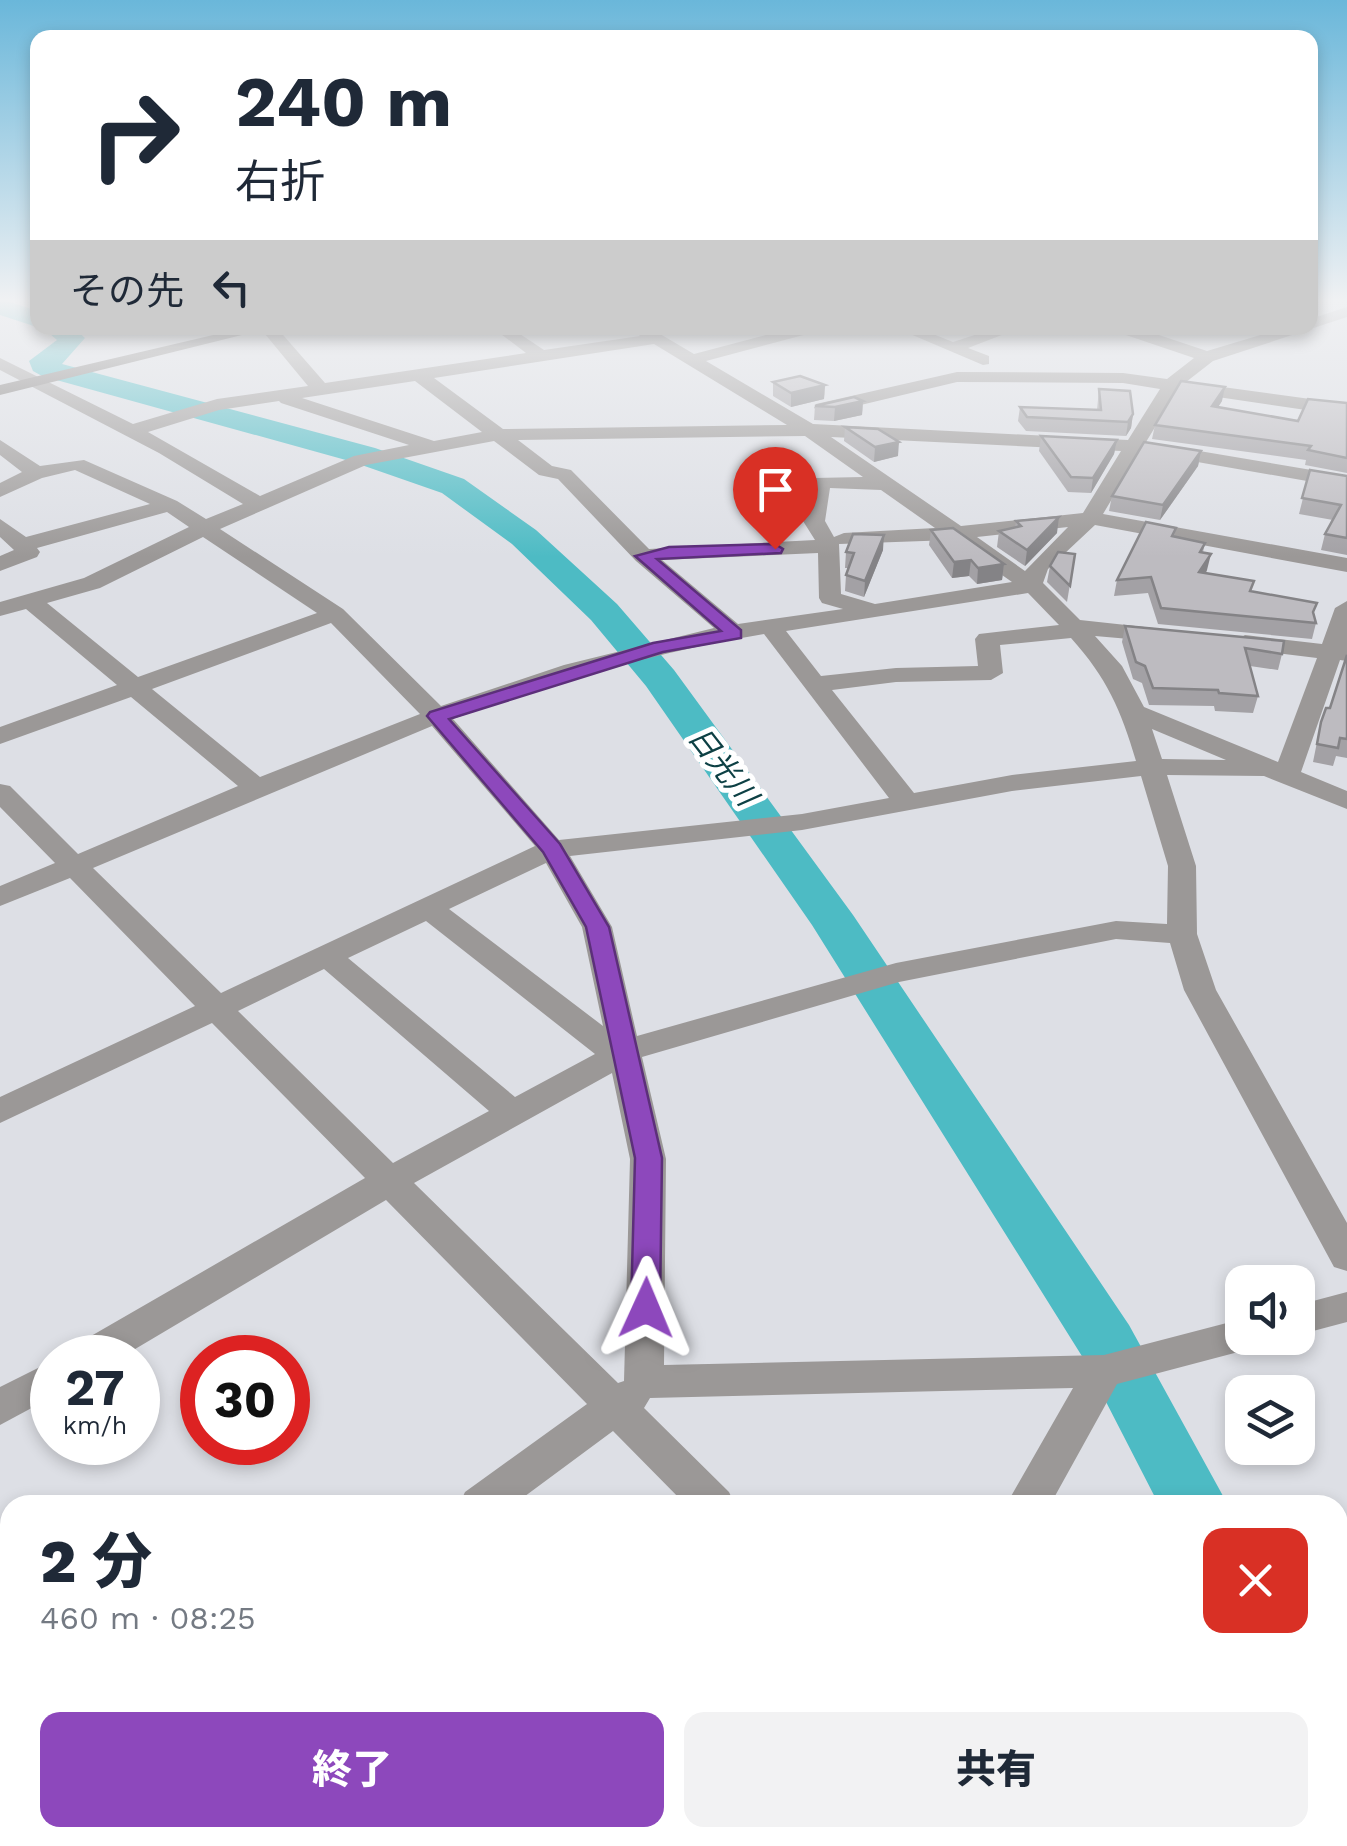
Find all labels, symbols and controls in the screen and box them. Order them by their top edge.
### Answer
text: 240 m [235,61,452,143]
icon: right [70,70,200,200]
text: 右折 [235,155,325,208]
icon: left [204,260,259,315]
text: その先 [70,269,184,313]
pin [733,447,818,550]
icon: arrive [748,462,803,517]
water label: 日光川 [682,720,766,815]
position arrow [594,1256,698,1360]
map controls [1225,1265,1315,1465]
button: sound [1225,1265,1315,1355]
speed limit sign: 30 [180,1335,310,1465]
text: 27 [65,1358,125,1417]
button: layers [1225,1375,1315,1465]
text: km/h [63,1411,127,1440]
text: 2 分 [40,1526,152,1597]
button: close [1203,1528,1308,1633]
text: 460 m · 08:25 [40,1599,256,1637]
button: 終了 [40,1712,664,1827]
button: 共有 [684,1712,1308,1827]

